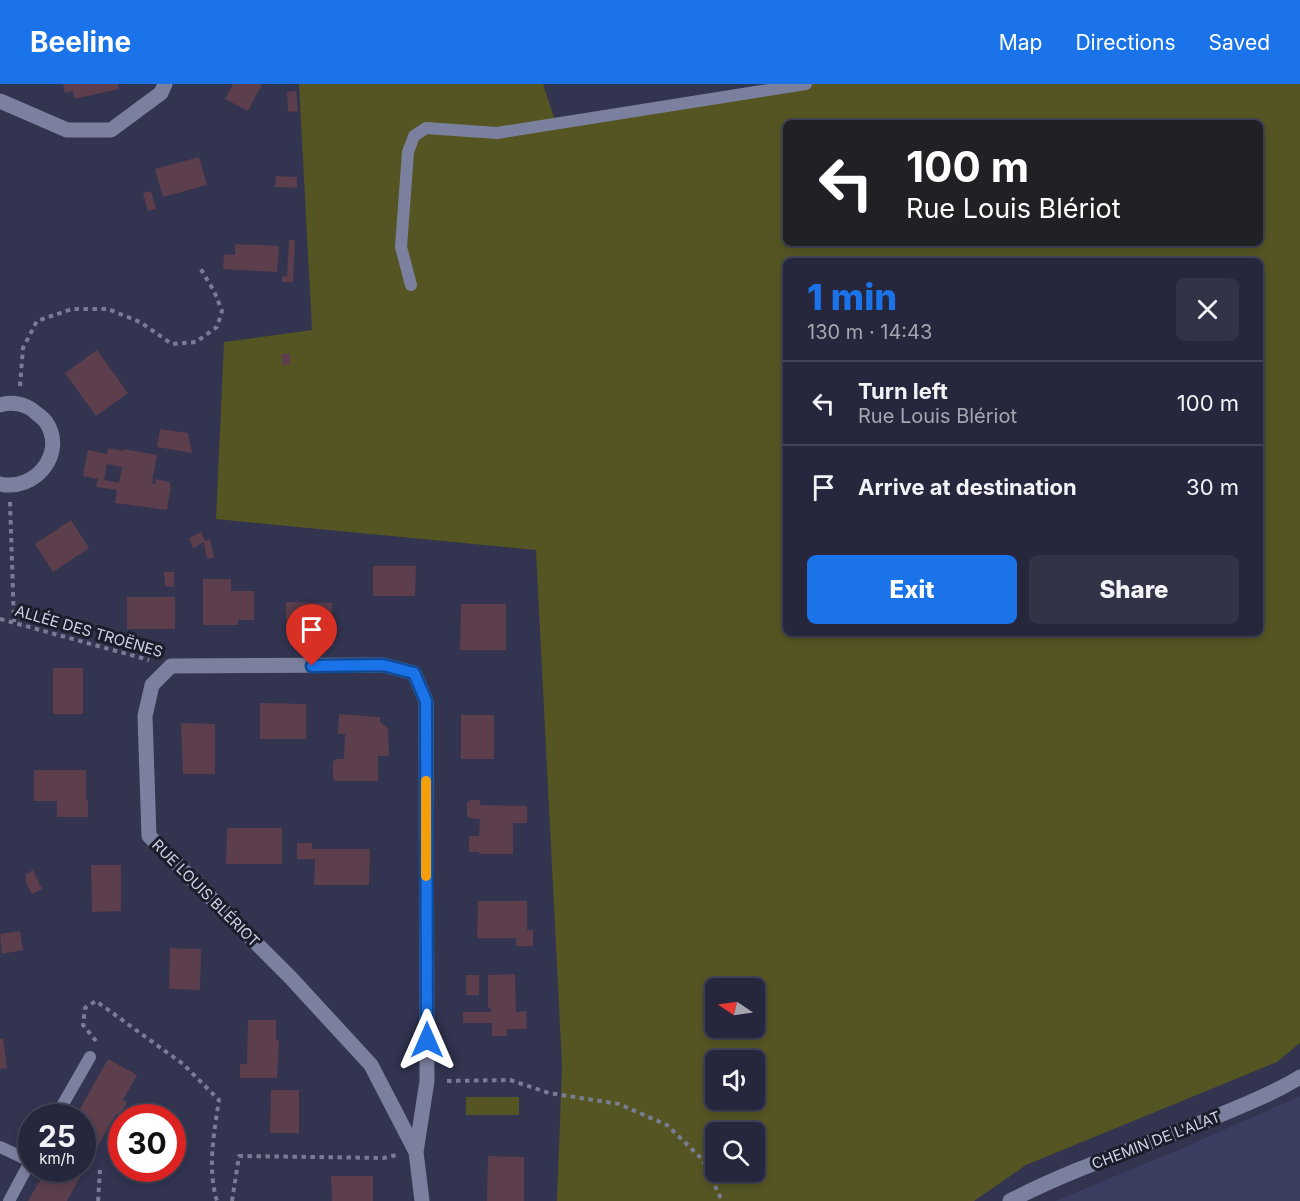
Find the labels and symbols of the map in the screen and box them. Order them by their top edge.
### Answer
street label: ALLÉE DES TROËNES [13,601,165,661]
pin [286,604,337,666]
street label: RUE LOUIS BLÉRIOT [148,835,264,951]
north arrow [705,978,765,1038]
position arrow [395,1008,459,1072]
speed limit sign: 30 [108,1104,186,1182]
street label: CHEMIN DE L'ALAT [1089,1107,1223,1173]

